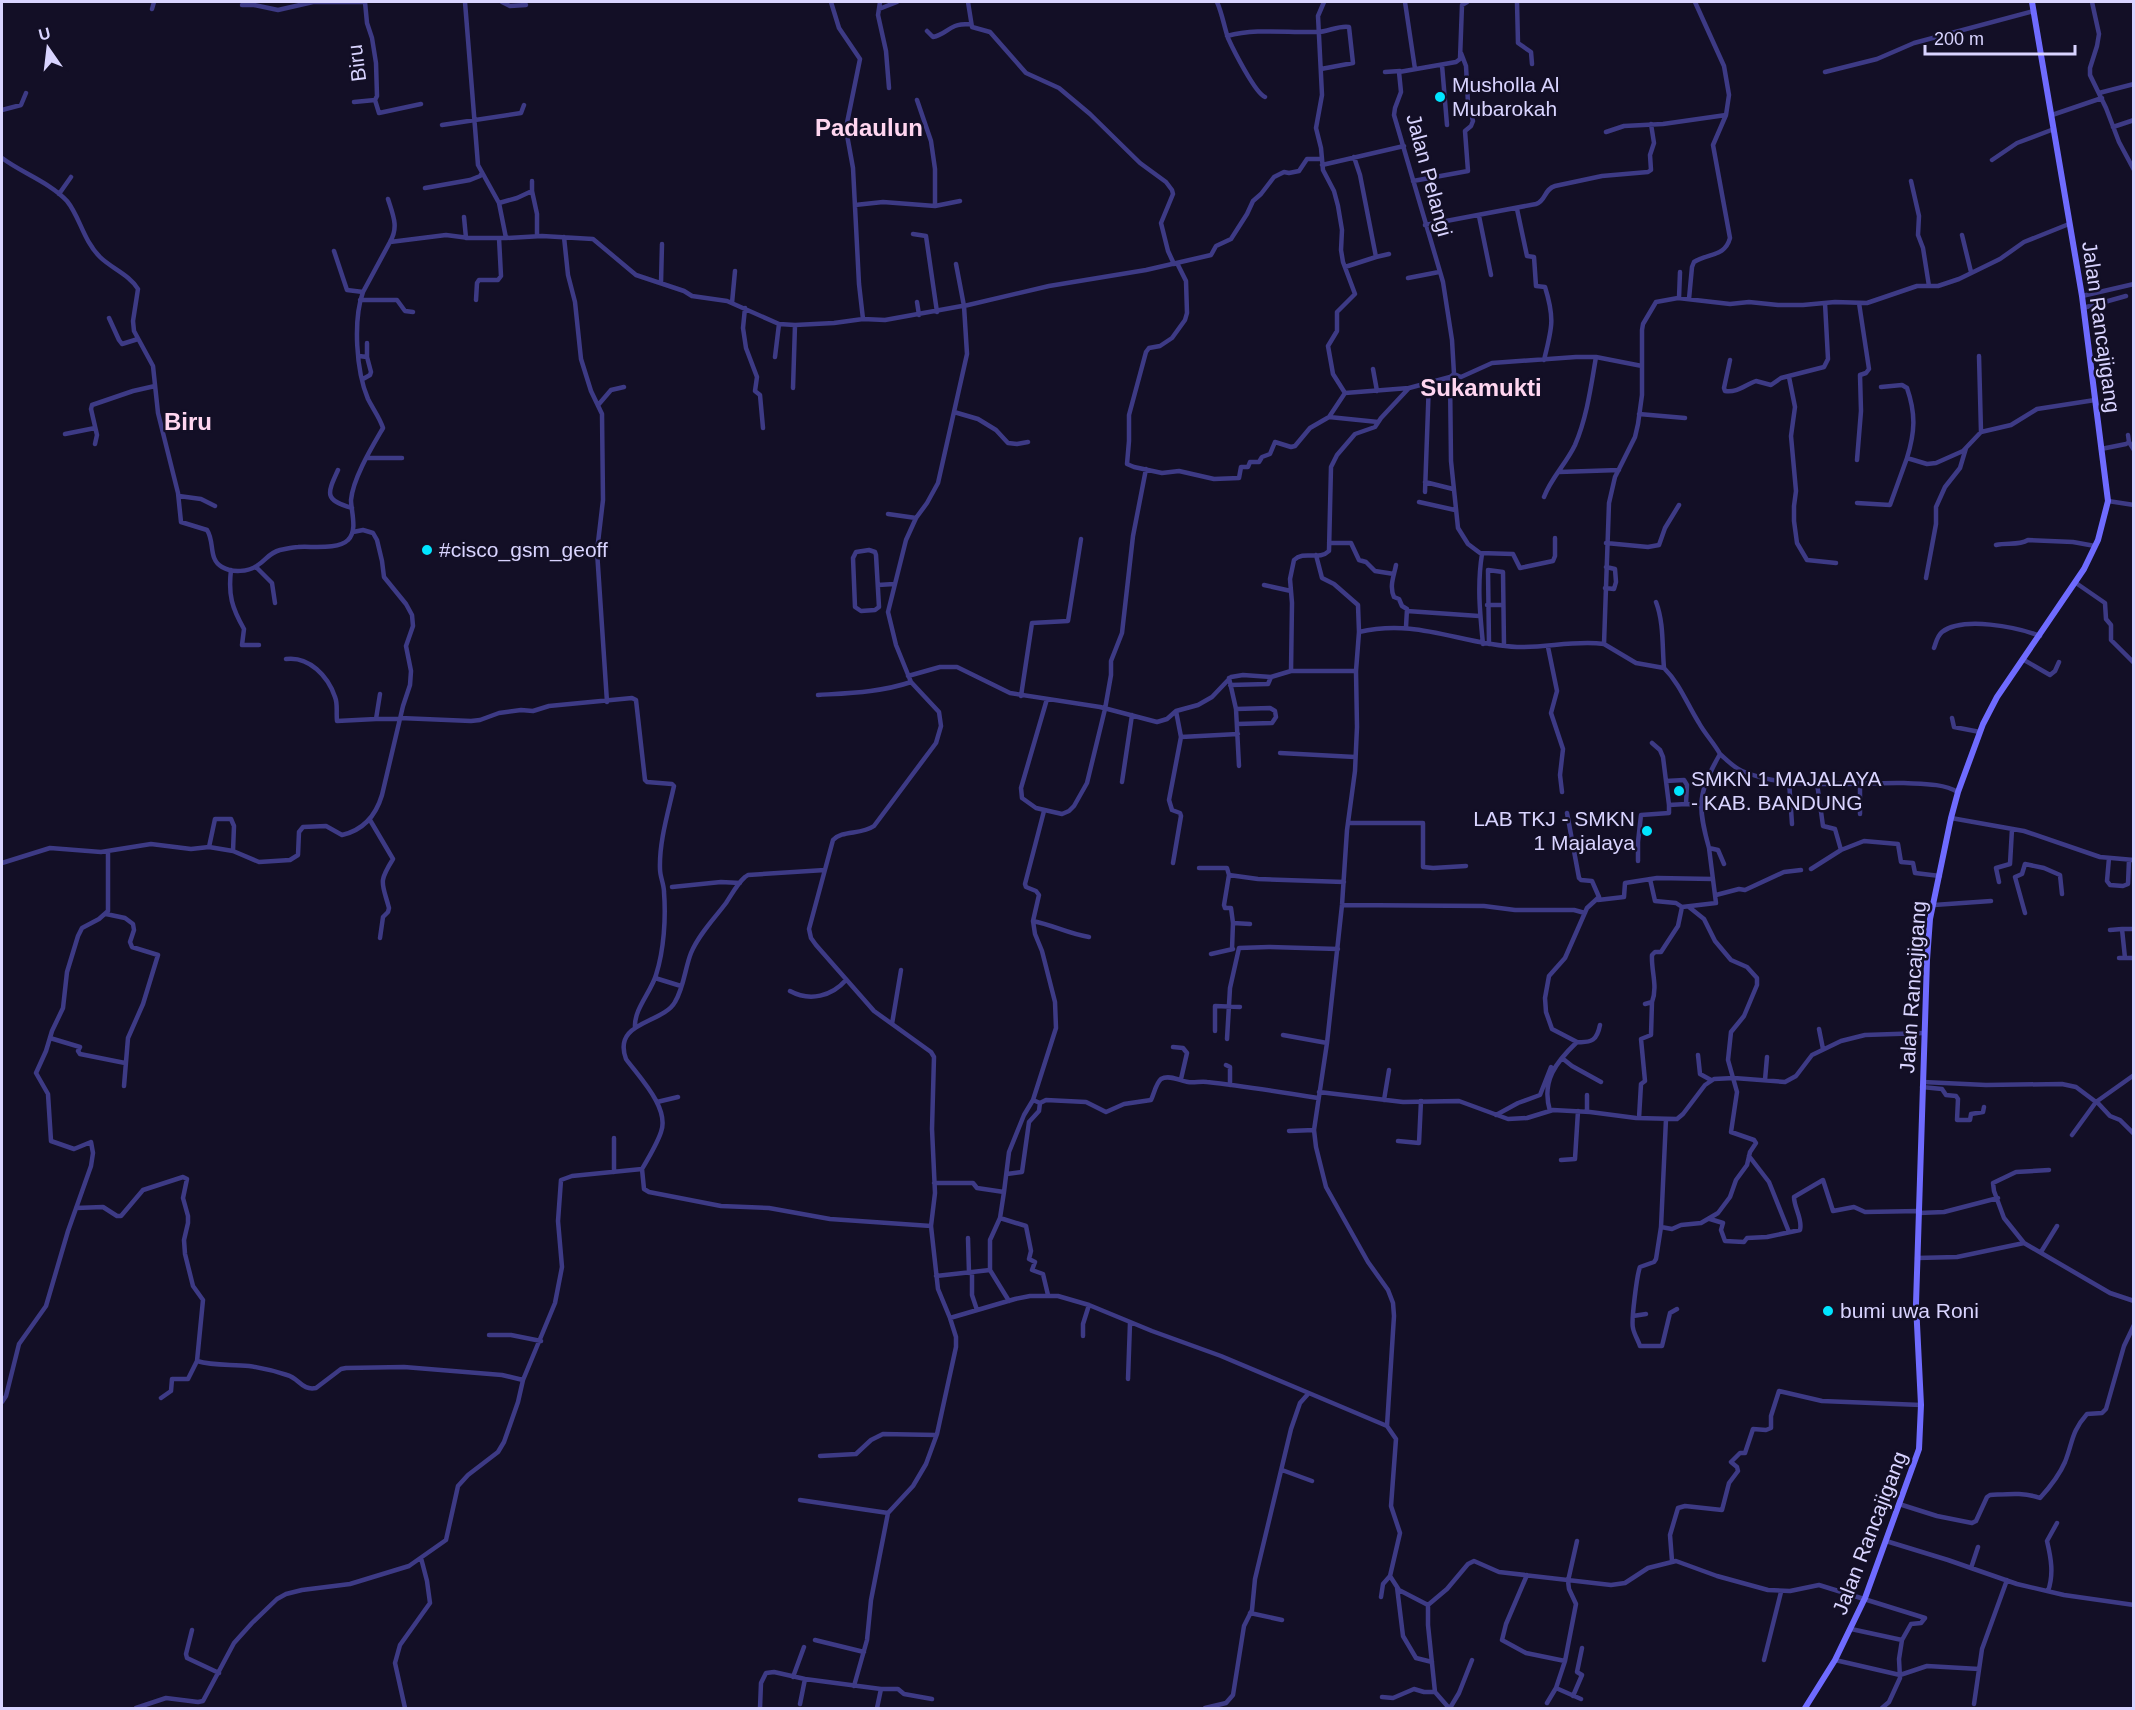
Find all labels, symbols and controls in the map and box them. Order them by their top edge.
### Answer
north arrow [18,18,78,78]
scale bar [1925,18,2075,56]
text: U [37,24,52,44]
text: 200 m [1934,29,1984,49]
street label: Biru [343,43,370,83]
place label: Musholla Al Mubarokah [1452,73,1559,120]
marker: Musholla Al Mubarokah [1433,90,1447,104]
street label: Jalan Pelangi [1402,111,1457,239]
district label: Padaulun [815,114,923,141]
street label: Jalan Rancajigang [2078,240,2125,414]
district label: Sukamukti [1420,374,1542,401]
district label: Biru [164,408,212,435]
place label: #cisco_gsm_geoff [439,538,608,562]
marker: #cisco_gsm_geoff [420,543,434,557]
place label: SMKN 1 MAJALAYA - KAB. BANDUNG [1691,767,1882,814]
marker: SMKN 1 MAJALAYA - KAB. BANDUNG [1672,784,1686,798]
place label: LAB TKJ - SMKN 1 Majalaya [1473,807,1635,854]
marker: LAB TKJ - SMKN 1 Majalaya [1640,824,1654,838]
street label: Jalan Rancajigang [1895,900,1930,1074]
place label: bumi uwa Roni [1840,1299,1979,1322]
marker: bumi uwa Roni [1821,1304,1835,1318]
street label: Jalan Rancajigang [1828,1448,1911,1618]

